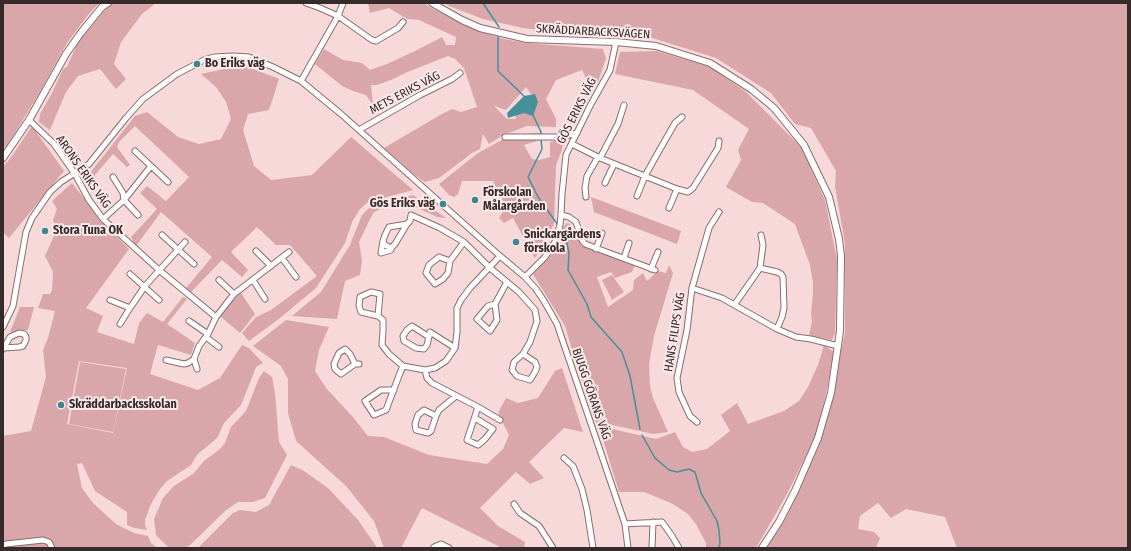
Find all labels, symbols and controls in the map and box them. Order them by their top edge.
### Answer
street label: SKRÄDDARBACKSVÄGEN [535,22,651,42]
place label: Bo Eriks väg [205,57,265,71]
marker: Bo Eriks väg [192,59,202,69]
street label: METS ERIKS VÄG [367,68,443,118]
street label: GÖS ERIKS VÄG [554,75,600,147]
street label: ARONS ERIKS VÄG [53,133,113,211]
place label: Förskolan Målargården [483,186,546,214]
marker: Förskolan Målargården [470,195,480,205]
place label: Gös Eriks väg [370,197,435,211]
marker: Gös Eriks väg [438,199,448,209]
place label: Stora Tuna OK [53,224,123,238]
marker: Stora Tuna OK [40,226,50,236]
place label: Snickargårdens förskola [524,228,601,256]
marker: Snickargårdens förskola [511,237,521,247]
street label: HANS FILIPS VÄG [662,291,688,373]
street label: BJUGG GÖRANS VÄG [569,346,613,442]
place label: Skräddarbacksskolan [69,398,177,412]
marker: Skräddarbacksskolan [56,400,66,410]

